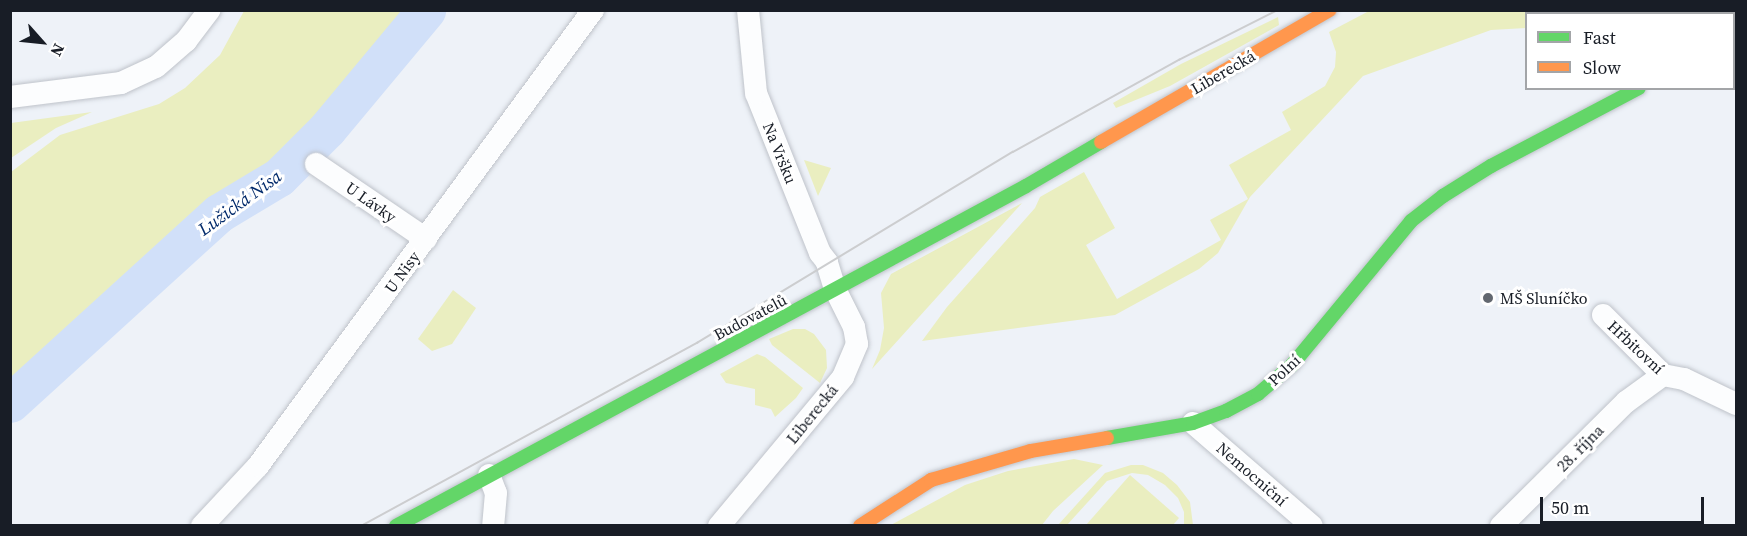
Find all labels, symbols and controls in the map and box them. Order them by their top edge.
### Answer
north arrow [12,12,72,72]
legend [1525,12,1735,90]
text: Fast [1583,25,1616,50]
text: N [46,40,70,60]
street label: Liberecká [1187,46,1259,98]
text: Slow [1583,55,1621,80]
street label: Na Vršku [759,119,801,187]
water label: Lužická Nisa [194,166,286,240]
street label: U Lávky [342,178,400,226]
street label: U Nisy [380,247,424,297]
place label: MŠ Sluníčko [1500,288,1588,308]
street label: Budovatelů [710,290,790,344]
marker: MŠ Sluníčko [1481,291,1495,305]
street label: Hřbitovní [1604,316,1668,378]
street label: Polní [1264,350,1304,390]
street label: Liberecká [782,380,842,448]
street label: 28. října [1553,421,1607,475]
street label: Nemocniční [1213,438,1291,510]
scale bar [1543,485,1706,523]
text: 50 m [1551,495,1589,520]

